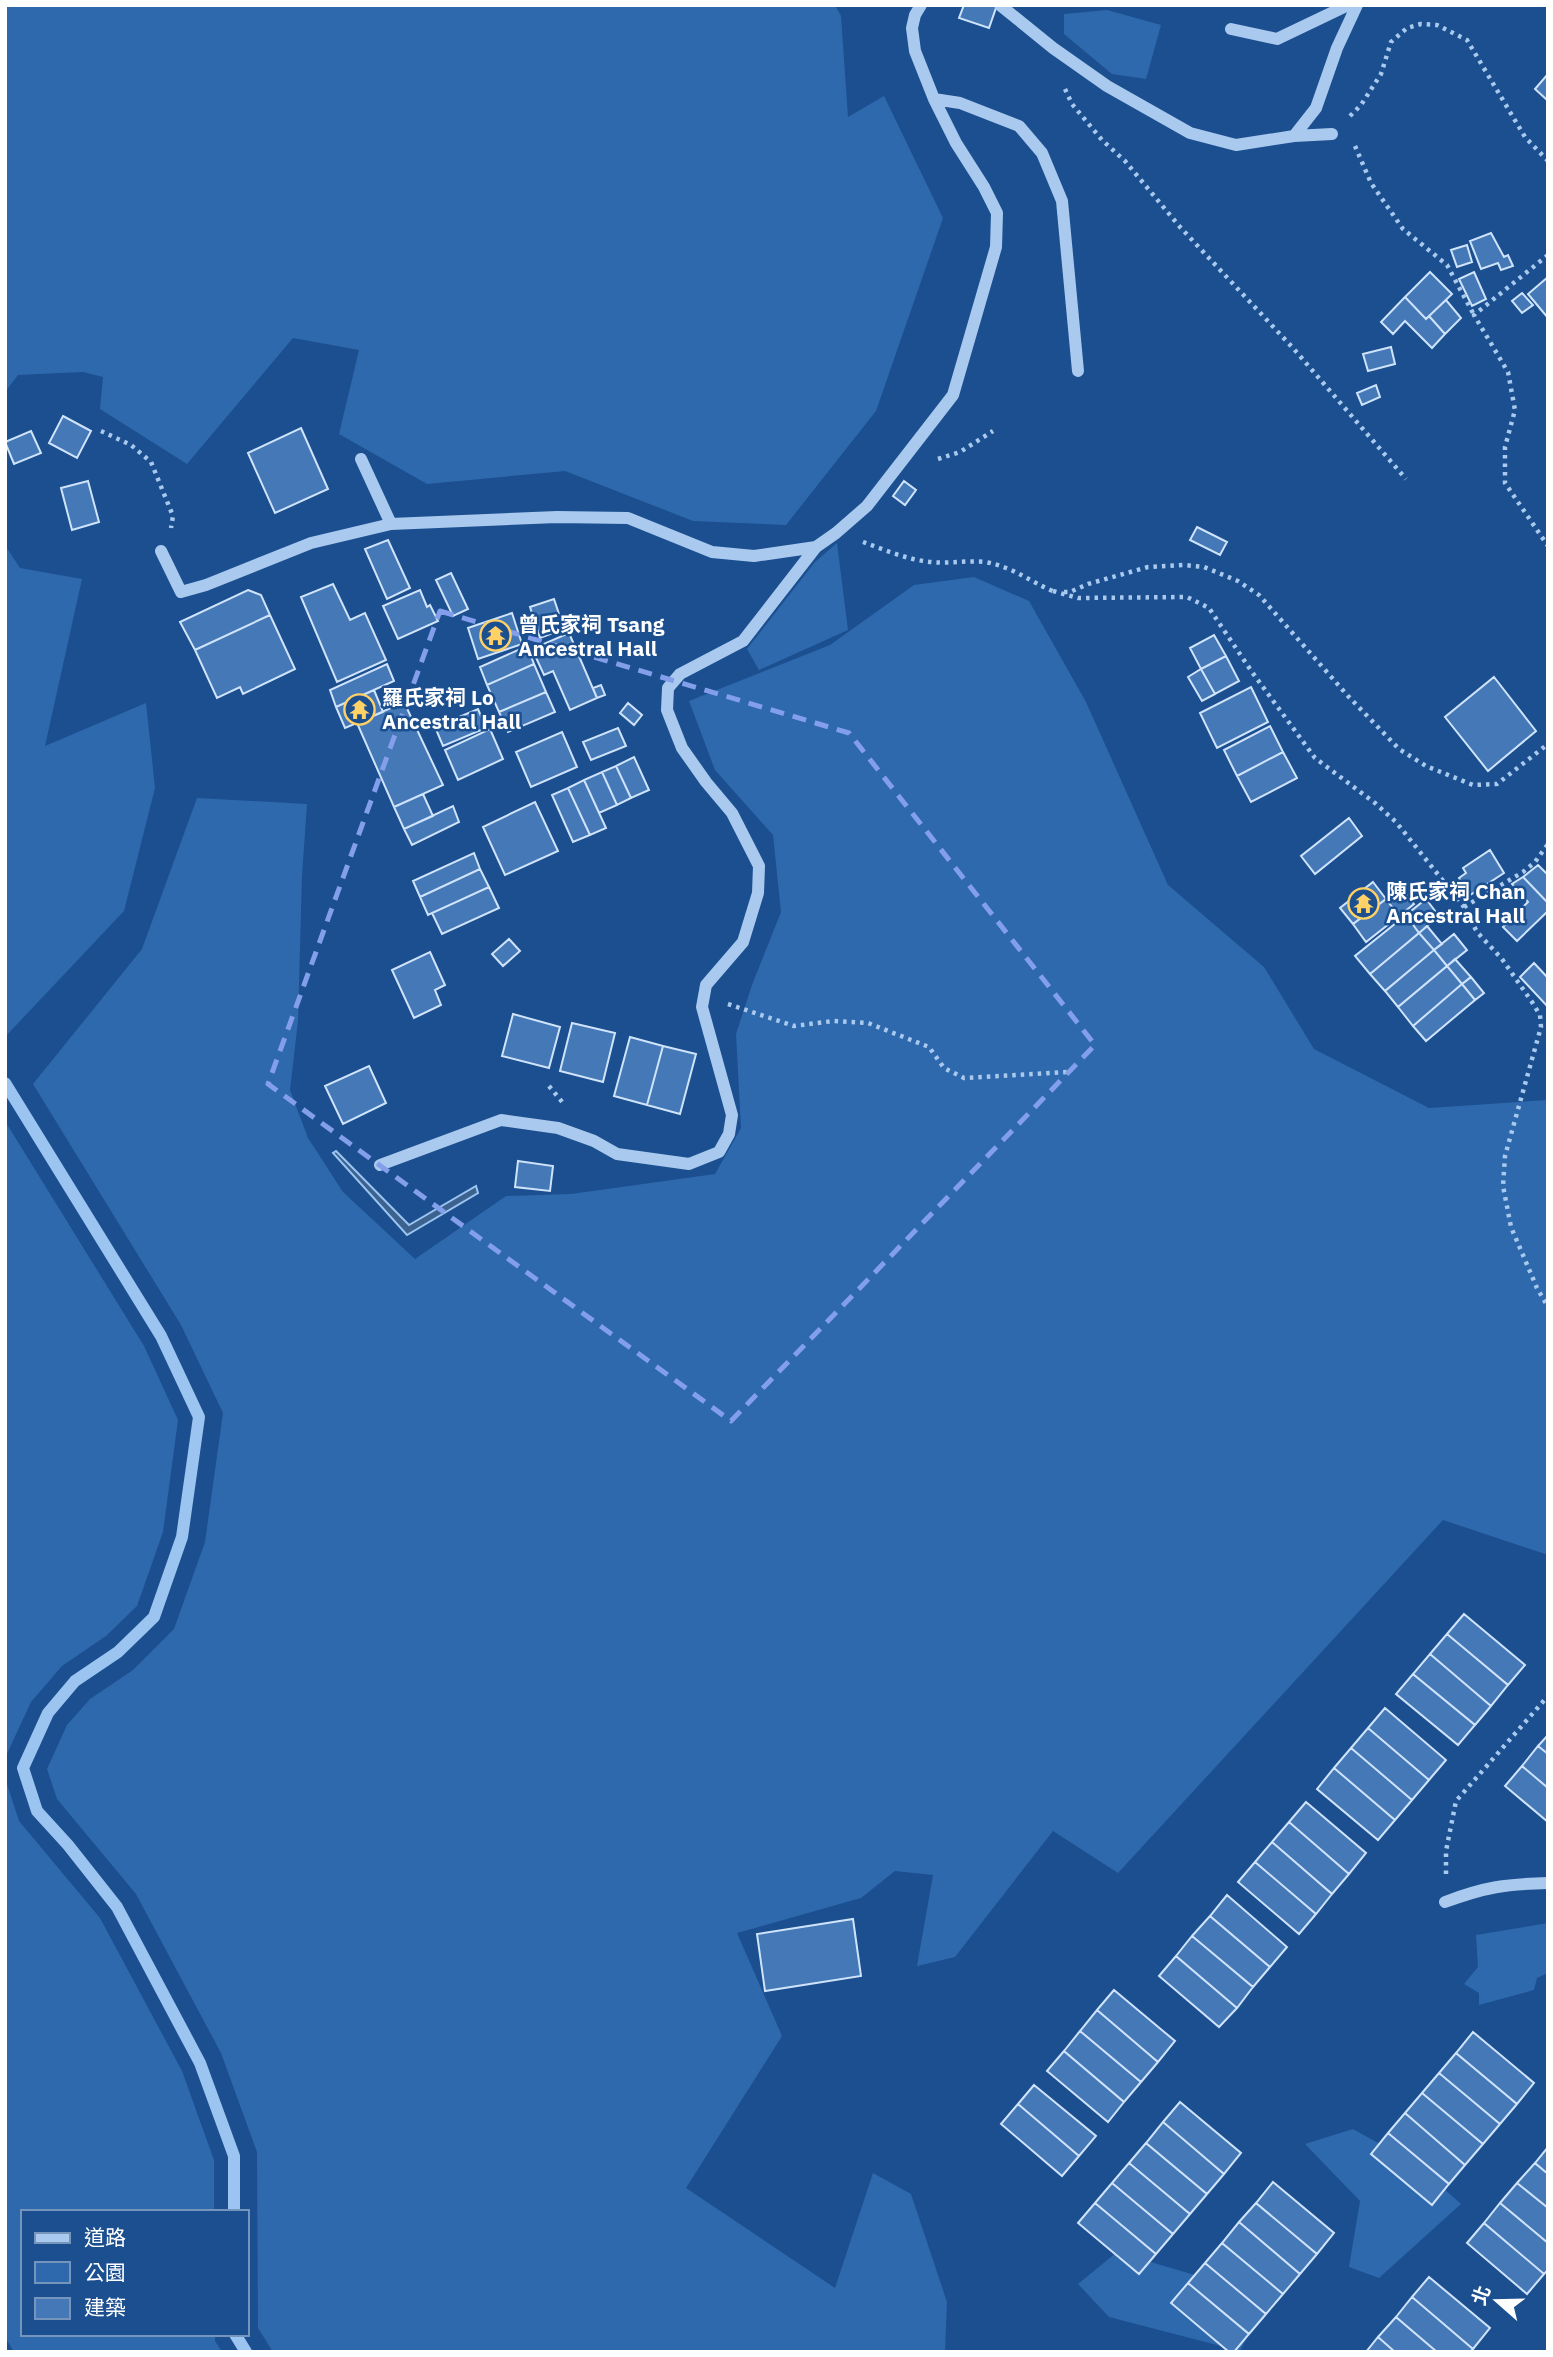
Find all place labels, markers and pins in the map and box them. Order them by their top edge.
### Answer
place label: 曾氏家祠 Tsang Ancestral Hall [518,610,665,662]
temple icon: 曾氏家祠 Tsang Ancestral Hall [478,619,512,653]
place label: 羅氏家祠 Lo Ancestral Hall [382,683,521,735]
temple icon: 羅氏家祠 Lo Ancestral Hall [342,692,376,726]
place label: 陳氏家祠 Chan Ancestral Hall [1386,877,1526,929]
temple icon: 陳氏家祠 Chan Ancestral Hall [1346,886,1380,920]

